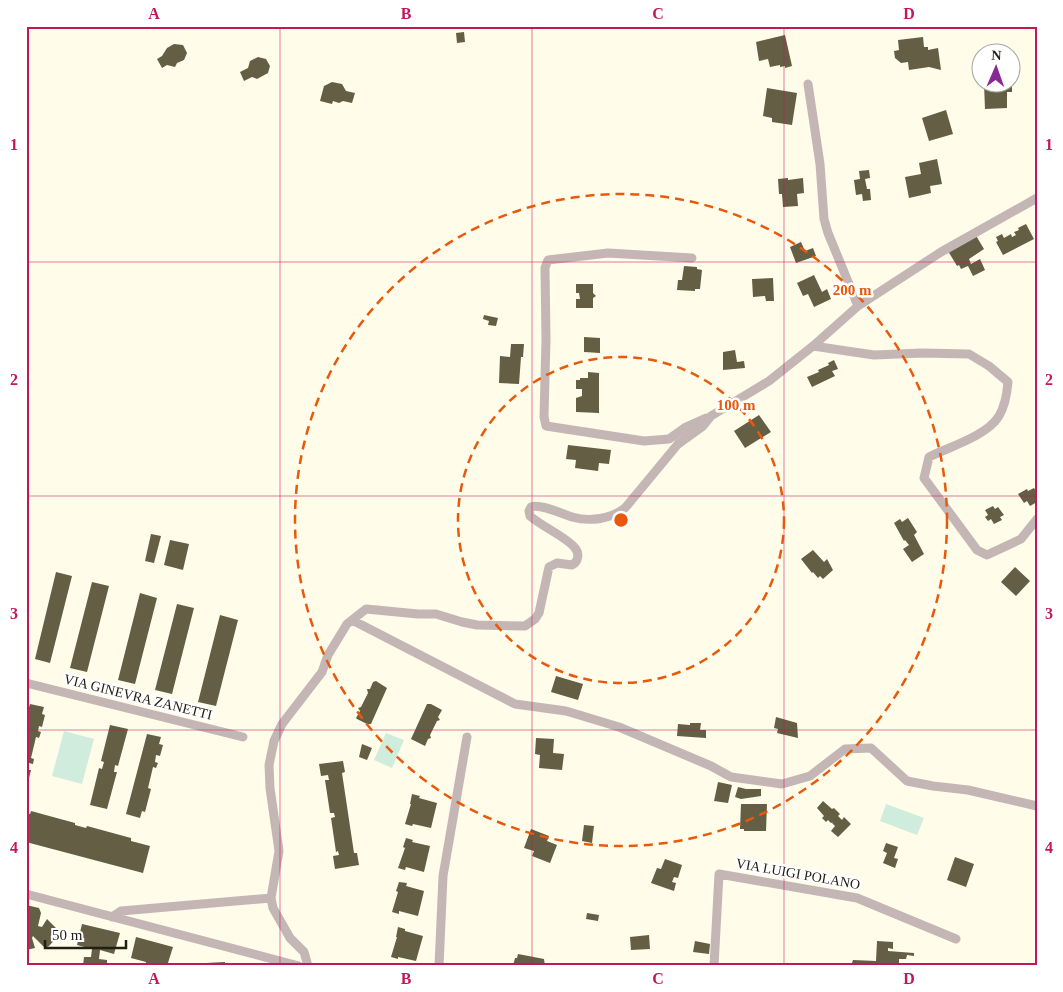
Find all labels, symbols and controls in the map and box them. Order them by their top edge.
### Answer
text: A [148,5,160,22]
text: B [401,5,412,22]
text: C [652,5,664,22]
text: D [903,5,915,22]
north arrow [970,42,1020,92]
text: N [991,48,1002,63]
text: 1 [10,136,18,153]
text: 1 [1045,136,1053,153]
text: 200 m [833,282,872,298]
text: 2 [10,371,18,388]
text: 2 [1045,371,1053,388]
text: 100 m [717,397,756,413]
centre of rings [612,511,630,529]
text: 3 [10,605,18,622]
text: 3 [1045,605,1053,622]
street label: VIA GINEVRA ZANETTI [62,671,214,723]
text: 4 [10,839,18,856]
text: 4 [1045,839,1053,856]
street label: VIA LUIGI POLANO [735,856,861,892]
scale bar [45,917,126,949]
text: 50 m [52,927,83,943]
text: A [148,970,160,987]
text: B [401,970,412,987]
text: C [652,970,664,987]
text: D [903,970,915,987]

